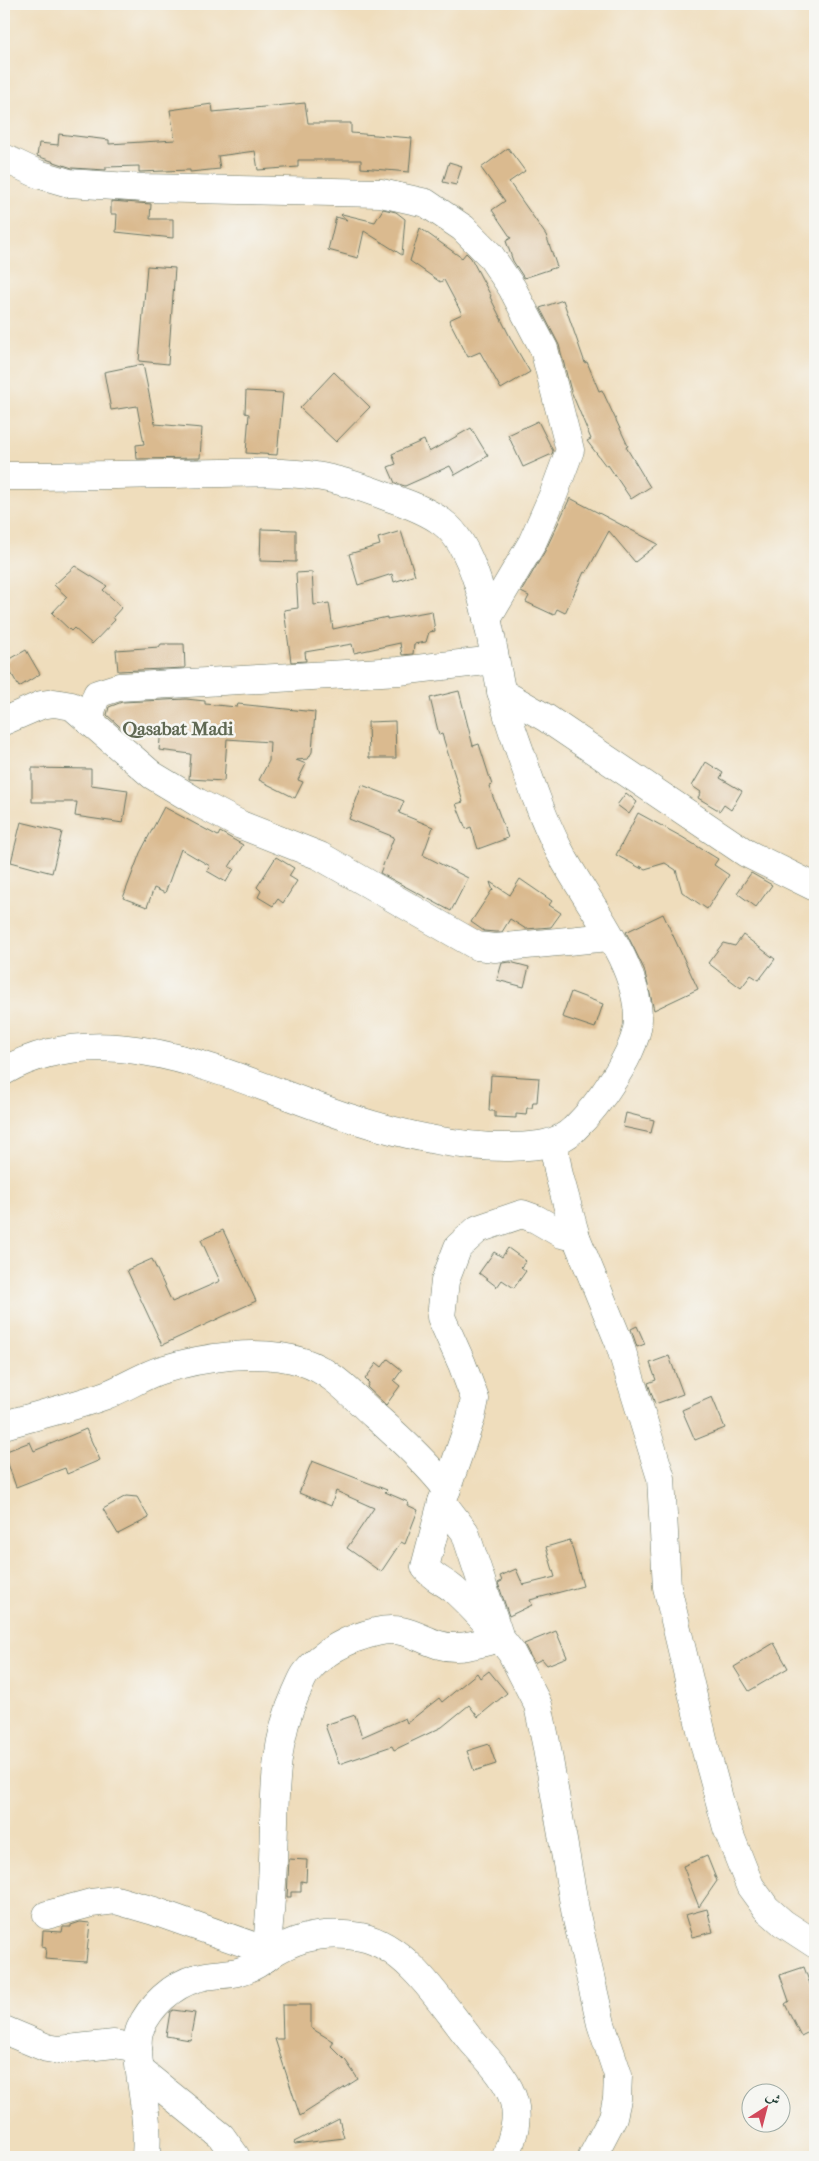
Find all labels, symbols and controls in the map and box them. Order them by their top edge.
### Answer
district label: Qasabat Madi [123,718,234,740]
north arrow [742,2084,792,2134]
text: ش [763,2087,784,2109]

